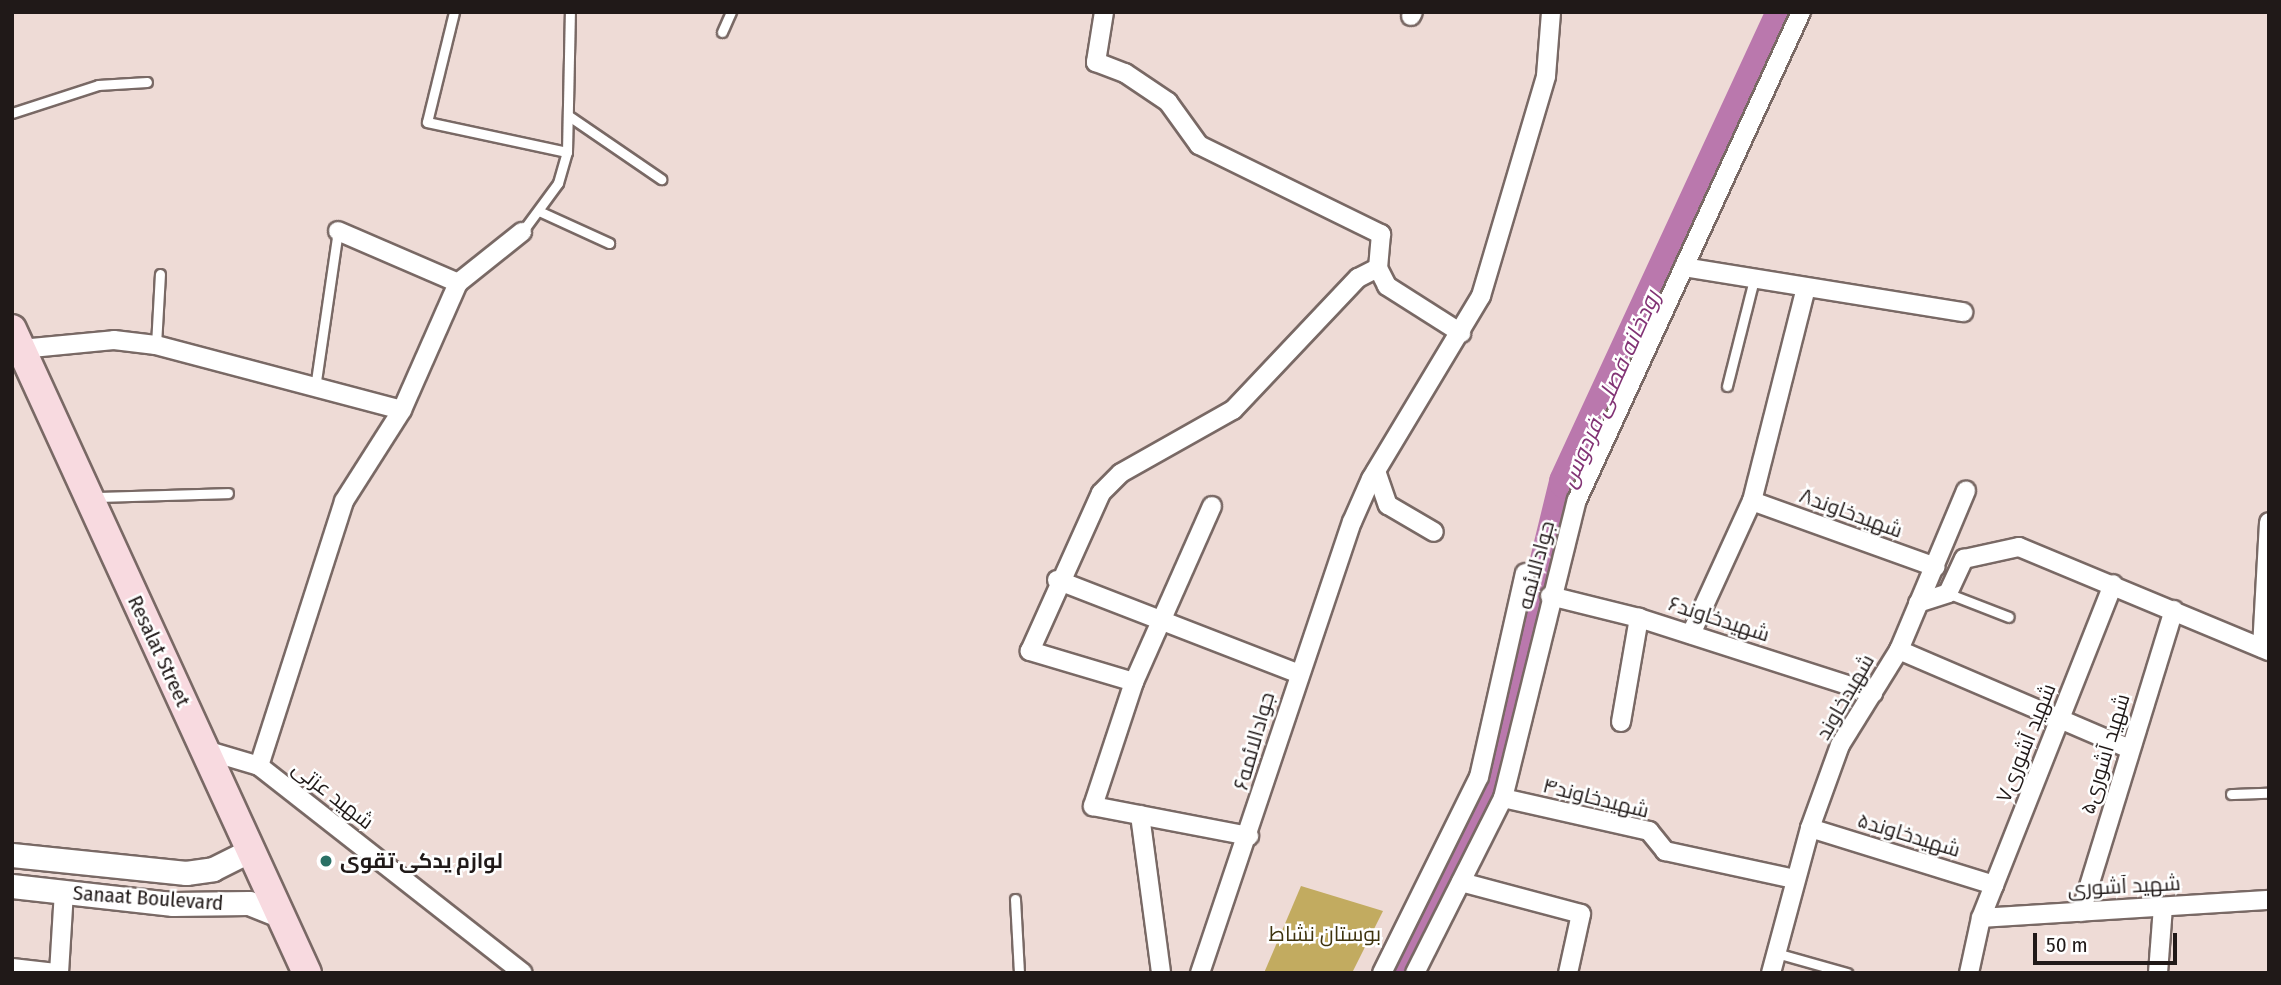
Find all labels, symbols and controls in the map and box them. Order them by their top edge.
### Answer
water label: رودخانه فصلی فردوس [1554,286,1666,492]
street label: شهیدخاوند۸ [1796,483,1906,543]
street label: جوادالائمه [1512,518,1560,612]
street label: Resalat Street [122,591,196,711]
street label: شهیدخاوند۶ [1665,591,1773,647]
street label: شهیدخاوند [1810,650,1880,744]
street label: شهید آشوری۷ [1991,680,2061,806]
street label: جوادالائمه۶ [1228,689,1280,793]
street label: شهید آشوری۵ [2075,691,2135,817]
street label: شهید عزتی [287,755,379,835]
street label: شهیدخاوند۴ [1540,773,1652,823]
street label: شهیدخاوند۵ [1855,807,1963,863]
place label: لوازم یدکی تقوی [340,848,503,874]
marker: لوازم یدکی تقوی [318,853,334,869]
street label: شهید آشوری [2067,870,2181,902]
street label: Sanaat Boulevard [72,880,224,916]
scale bar [2036,918,2180,962]
park label: بوستان نشاط [1269,921,1381,947]
text: 50 m [2046,932,2088,958]

